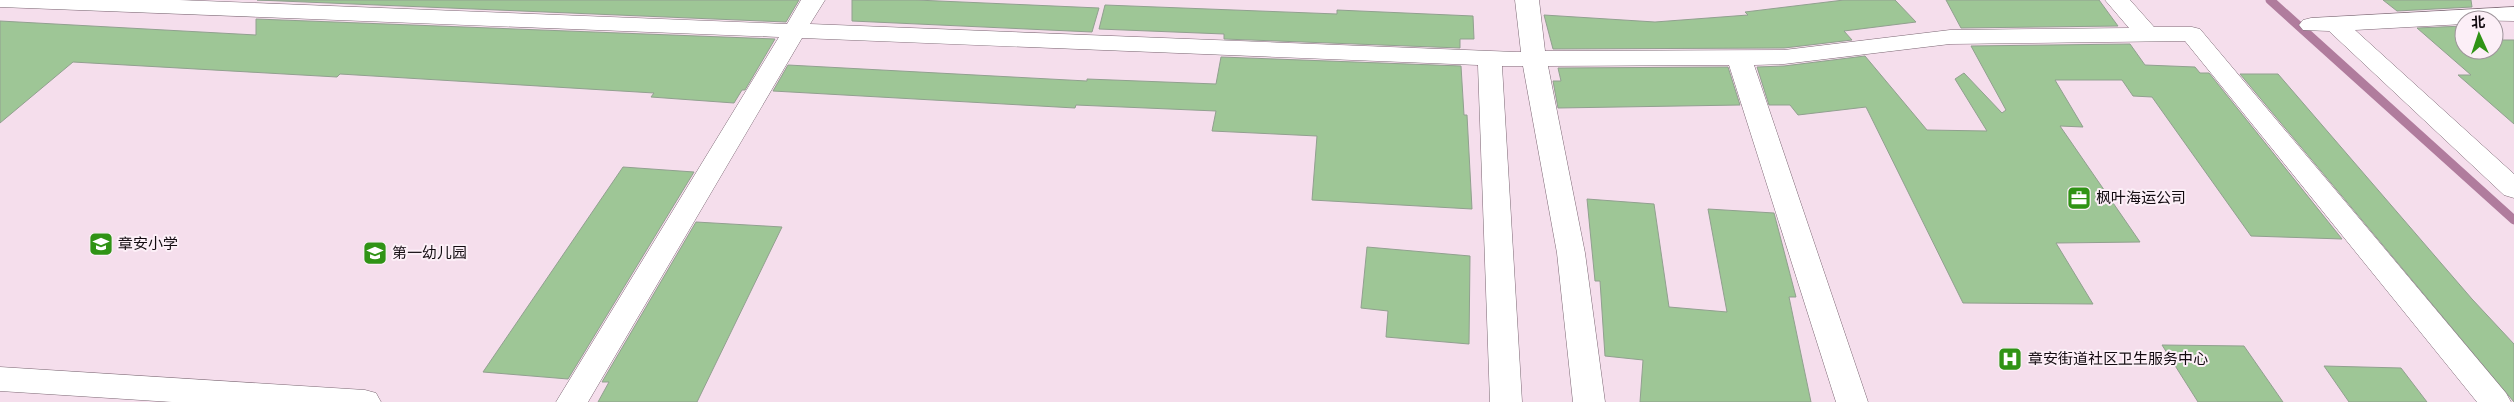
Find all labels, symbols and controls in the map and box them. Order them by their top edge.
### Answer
north arrow [2454,10,2504,60]
text: 北 [2471,12,2486,31]
office icon: 枫叶海运公司 [2066,185,2092,211]
place label: 枫叶海运公司 [2096,187,2186,207]
school or university icon: 章安小学 [88,231,114,257]
place label: 章安小学 [118,233,178,253]
school or university icon: 第一幼儿园 [362,240,388,266]
place label: 第一幼儿园 [392,242,467,262]
hospital icon: 章安街道社区卫生服务中心 [1997,346,2023,372]
place label: 章安街道社区卫生服务中心 [2028,348,2208,368]

